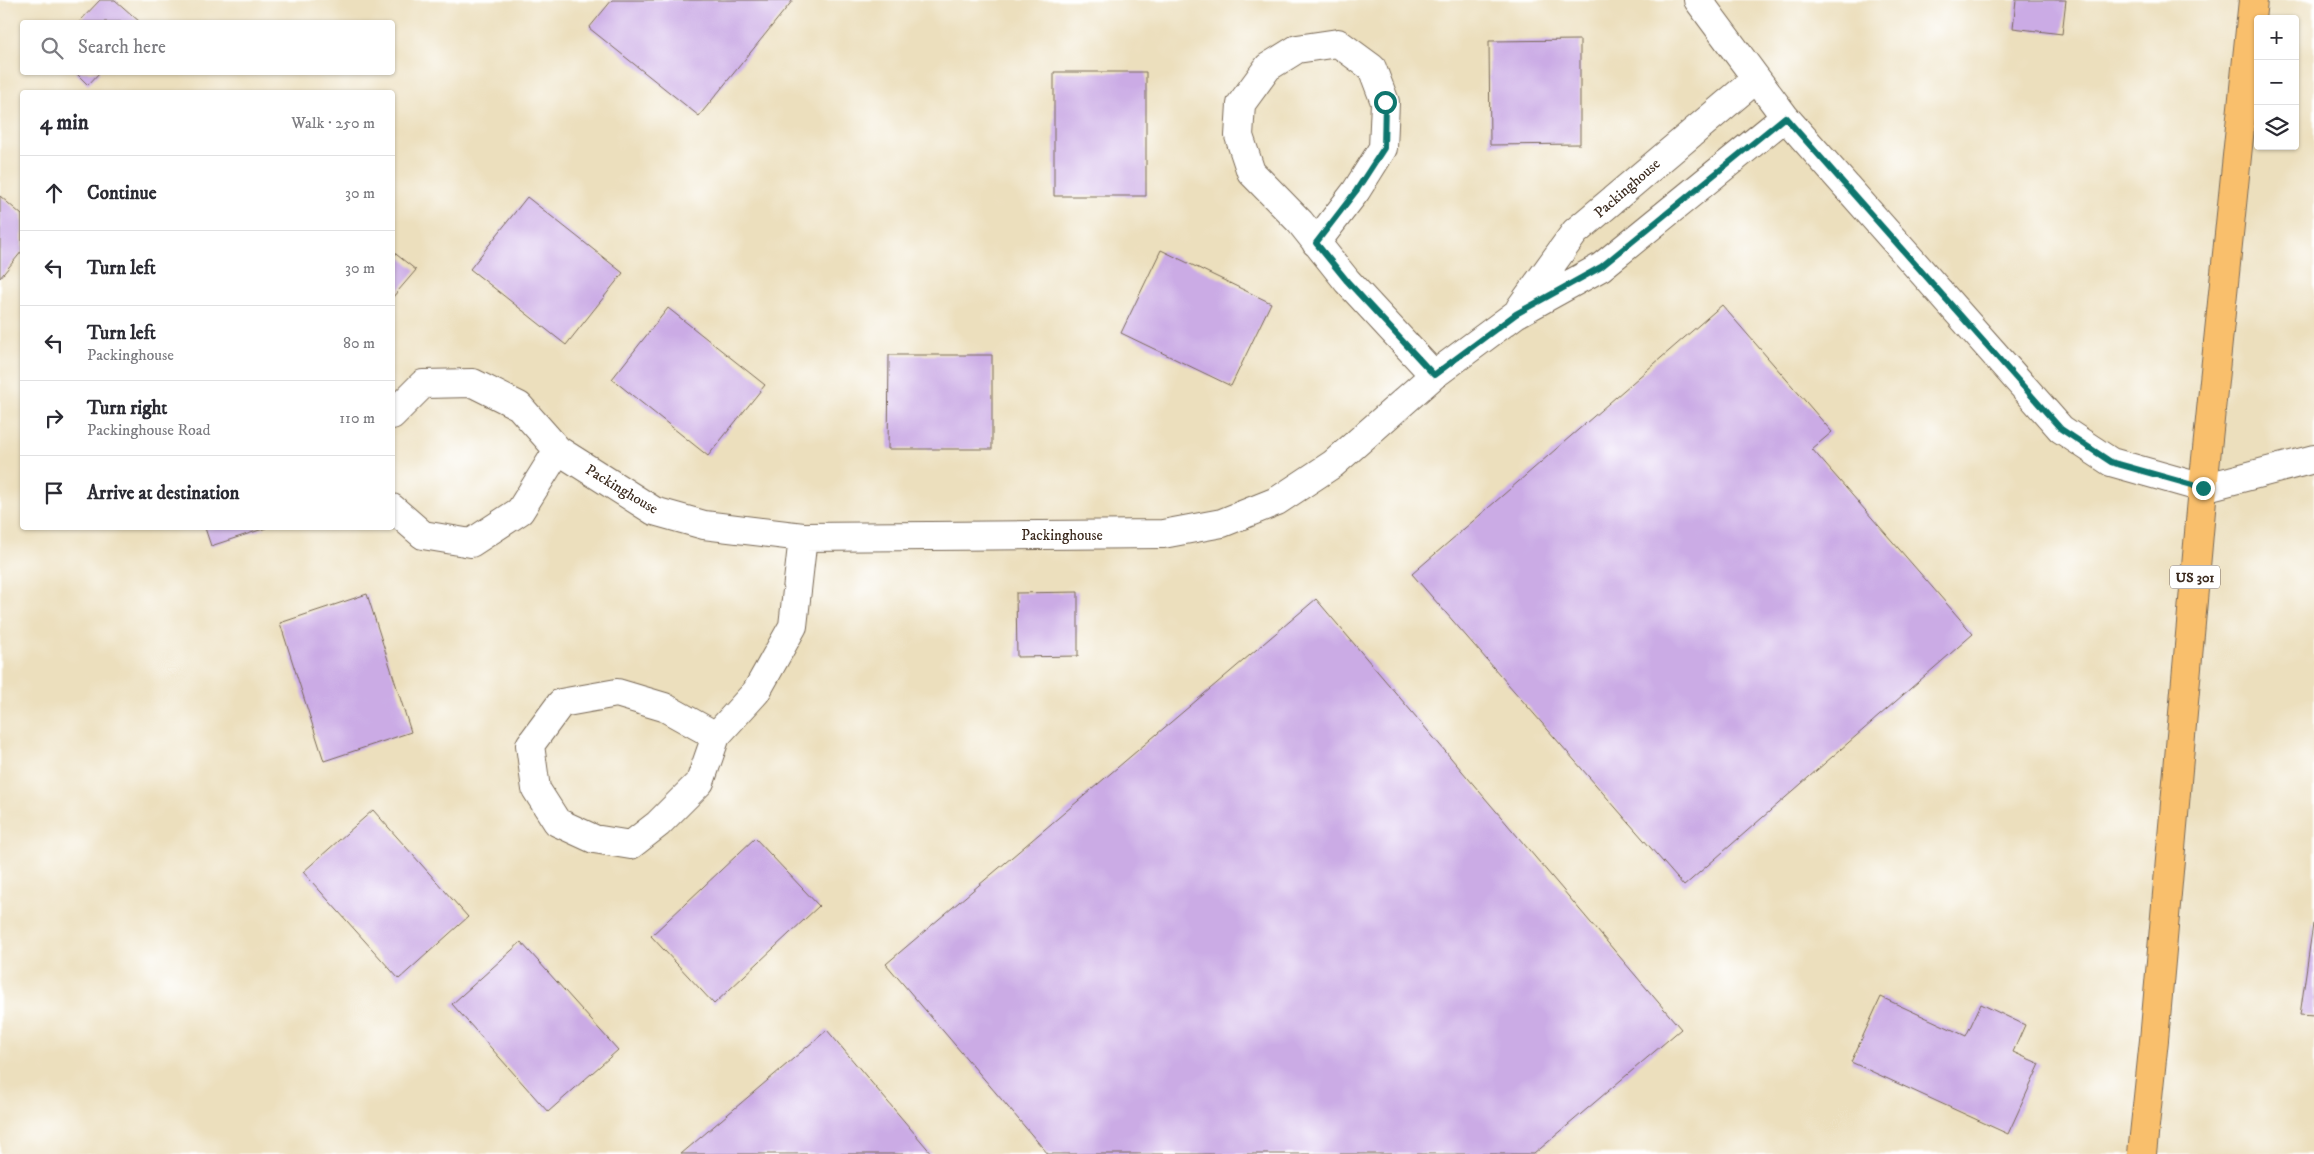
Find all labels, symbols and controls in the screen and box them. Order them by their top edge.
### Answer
map controls [2254,15,2299,150]
button: + [2254,15,2299,60]
search box [20,20,395,75]
icon: search [38,34,66,62]
text: Search here [78,36,166,59]
button: − [2254,60,2299,105]
route start [1374,91,1397,114]
button: layers [2254,105,2299,150]
text: 4 min [40,110,89,136]
text: Walk · 250 m [291,113,375,133]
street label: Packinghouse [1590,154,1664,222]
icon: ahead [40,179,68,207]
text: Continue [87,182,157,205]
text: 30 m [345,183,375,203]
icon: left [40,254,68,282]
text: Turn left [87,257,156,280]
text: 30 m [345,258,375,278]
text: Turn left [87,322,156,345]
icon: left [40,329,68,357]
text: 80 m [343,333,375,353]
text: Packinghouse [87,345,174,365]
text: Turn right [87,397,167,420]
icon: right [40,404,68,432]
text: 110 m [339,408,375,428]
text: Packinghouse Road [87,420,211,440]
street label: Packinghouse [582,460,662,519]
route end [2192,477,2215,500]
icon: arrive [40,479,68,507]
text: Arrive at destination [87,482,239,505]
street label: Packinghouse [1021,526,1103,545]
road number: US 301 [2170,566,2220,588]

